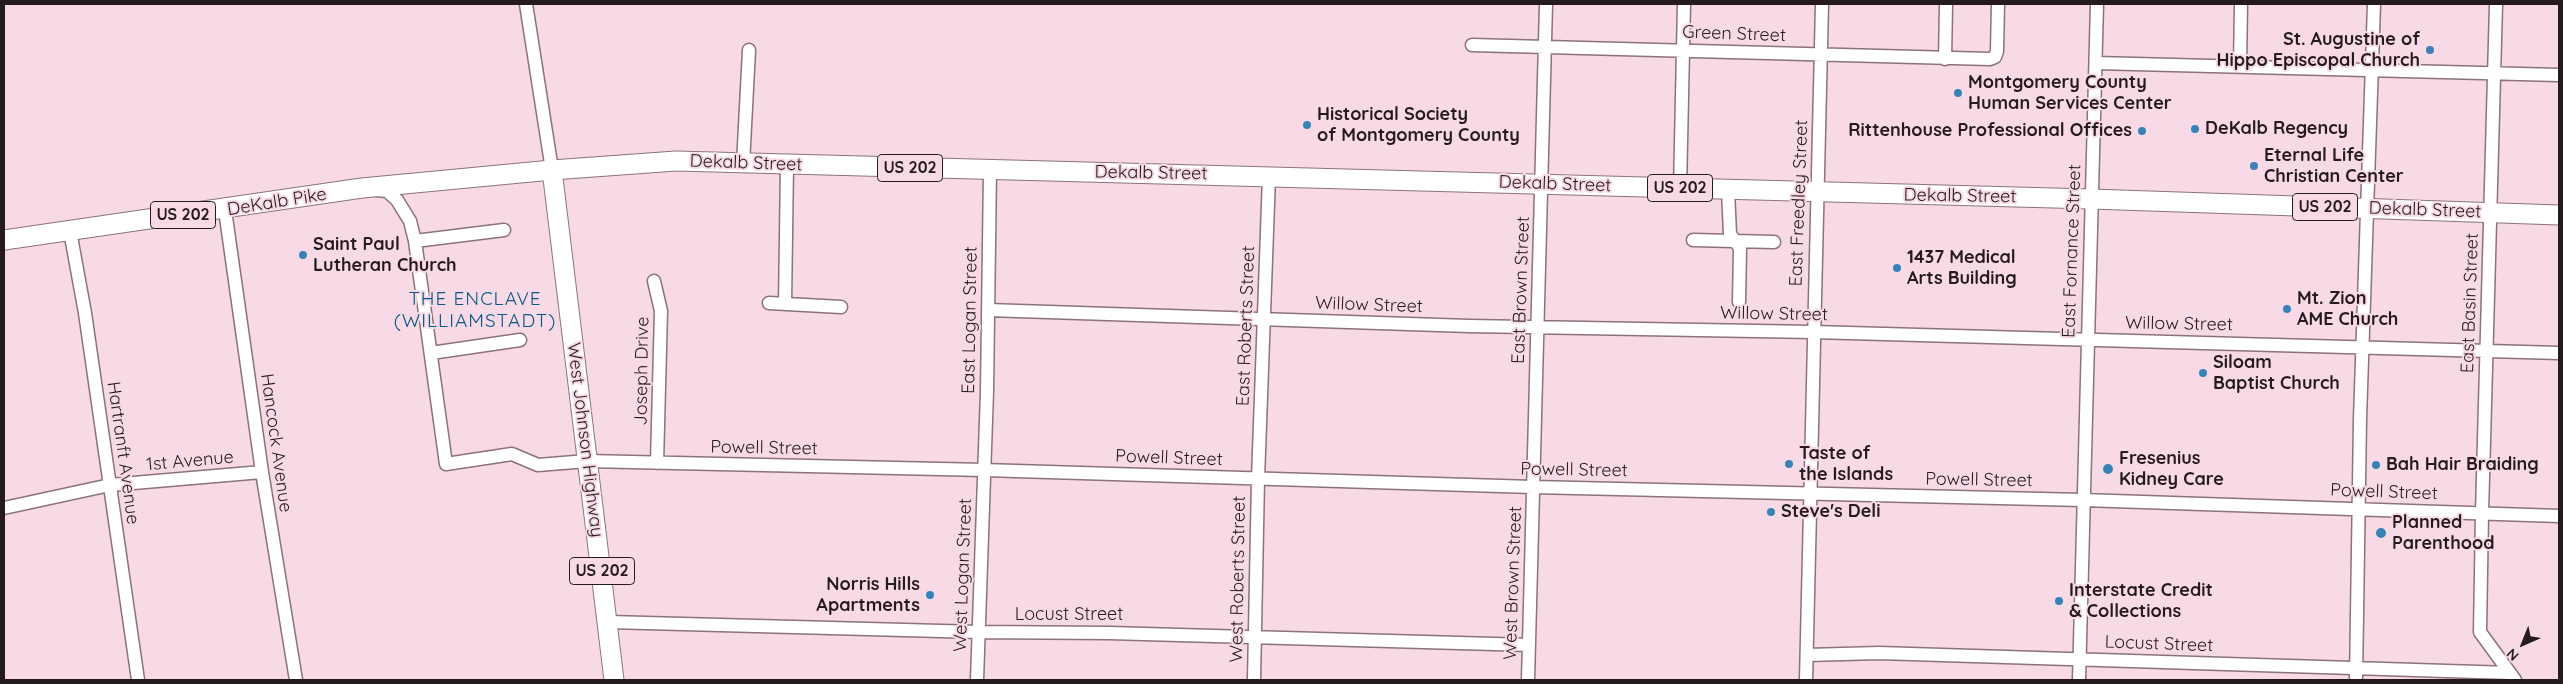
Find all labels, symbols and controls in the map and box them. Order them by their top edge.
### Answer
street label: Green Street [1682,21,1786,47]
place label: St. Augustine of Hippo Episcopal Church [2217,29,2420,72]
marker: St. Augustine of Hippo Episcopal Church [2424,44,2436,56]
place label: Montgomery County Human Services Center [1968,72,2172,115]
marker: Montgomery County Human Services Center [1952,87,1964,99]
place label: Historical Society of Montgomery County [1317,104,1520,146]
place label: DeKalb Regency [2205,118,2348,140]
marker: Historical Society of Montgomery County [1301,119,1313,131]
street label: East Freedley Street [1785,119,1813,287]
place label: Rittenhouse Professional Offices [1848,120,2132,142]
marker: DeKalb Regency [2189,123,2201,135]
marker: Rittenhouse Professional Offices [2136,125,2148,137]
place label: Eternal Life Christian Center [2264,145,2404,188]
street label: Dekalb Street [689,150,803,176]
road number: US 202 [878,154,942,182]
marker: Eternal Life Christian Center [2248,160,2260,172]
street label: Dekalb Street [1094,161,1208,185]
street label: East Fornance Street [2058,164,2086,338]
street label: Dekalb Street [1498,171,1612,197]
road number: US 202 [1648,174,1712,202]
street label: DeKalb Pike [226,183,328,221]
street label: Dekalb Street [1903,184,2017,208]
road number: US 202 [2292,193,2358,220]
street label: Dekalb Street [2368,197,2482,223]
road number: US 202 [150,202,216,228]
street label: East Brown Street [1508,216,1534,364]
street label: East Basin Street [2457,233,2483,373]
place label: Saint Paul Lutheran Church [313,234,457,276]
street label: East Roberts Street [1232,245,1260,407]
street label: East Logan Street [958,246,982,394]
place label: 1437 Medical Arts Building [1907,247,2017,290]
marker: Saint Paul Lutheran Church [297,249,309,261]
marker: 1437 Medical Arts Building [1891,262,1903,274]
district label: THE ENCLAVE (WILLIAMSTADT) [392,288,558,332]
place label: Mt. Zion AME Church [2297,288,2398,330]
street label: Willow Street [1315,292,1423,318]
street label: Willow Street [1720,302,1828,326]
marker: Mt. Zion AME Church [2281,303,2293,315]
street label: Willow Street [2125,312,2233,336]
street label: Joseph Drive [630,316,654,426]
street label: West Johnson Highway [562,341,608,539]
place label: Siloam Baptist Church [2213,352,2340,394]
marker: Siloam Baptist Church [2197,367,2209,379]
street label: Hancock Avenue [256,372,296,514]
street label: Hartranft Avenue [102,380,144,526]
street label: Powell Street [710,436,818,460]
place label: Taste of the Islands [1799,443,1893,486]
street label: Powell Street [1115,445,1223,471]
street label: 1st Avenue [145,446,235,476]
place label: Fresenius Kidney Care [2119,448,2224,490]
place label: Bah Hair Braiding [2386,454,2539,476]
street label: Powell Street [1520,458,1628,482]
marker: Taste of the Islands [1783,458,1795,470]
marker: Bah Hair Braiding [2370,459,2382,471]
marker: Fresenius Kidney Care [2101,462,2115,476]
street label: Powell Street [1925,468,2033,492]
street label: Powell Street [2330,479,2438,505]
street label: West Roberts Street [1226,496,1250,662]
street label: West Logan Street [950,498,976,652]
place label: Steve's Deli [1781,501,1880,523]
street label: West Brown Street [1500,506,1526,660]
marker: Steve's Deli [1765,506,1777,518]
place label: Planned Parenthood [2392,512,2495,554]
marker: Planned Parenthood [2374,526,2388,540]
road number: US 202 [570,558,634,584]
place label: Norris Hills Apartments [816,574,920,616]
place label: Interstate Credit & Collections [2069,580,2213,622]
marker: Norris Hills Apartments [924,589,936,601]
marker: Interstate Credit & Collections [2053,595,2065,607]
street label: Locust Street [1015,604,1123,626]
north arrow [2498,619,2548,669]
street label: Locust Street [2104,631,2214,657]
text: N [2503,645,2523,665]

